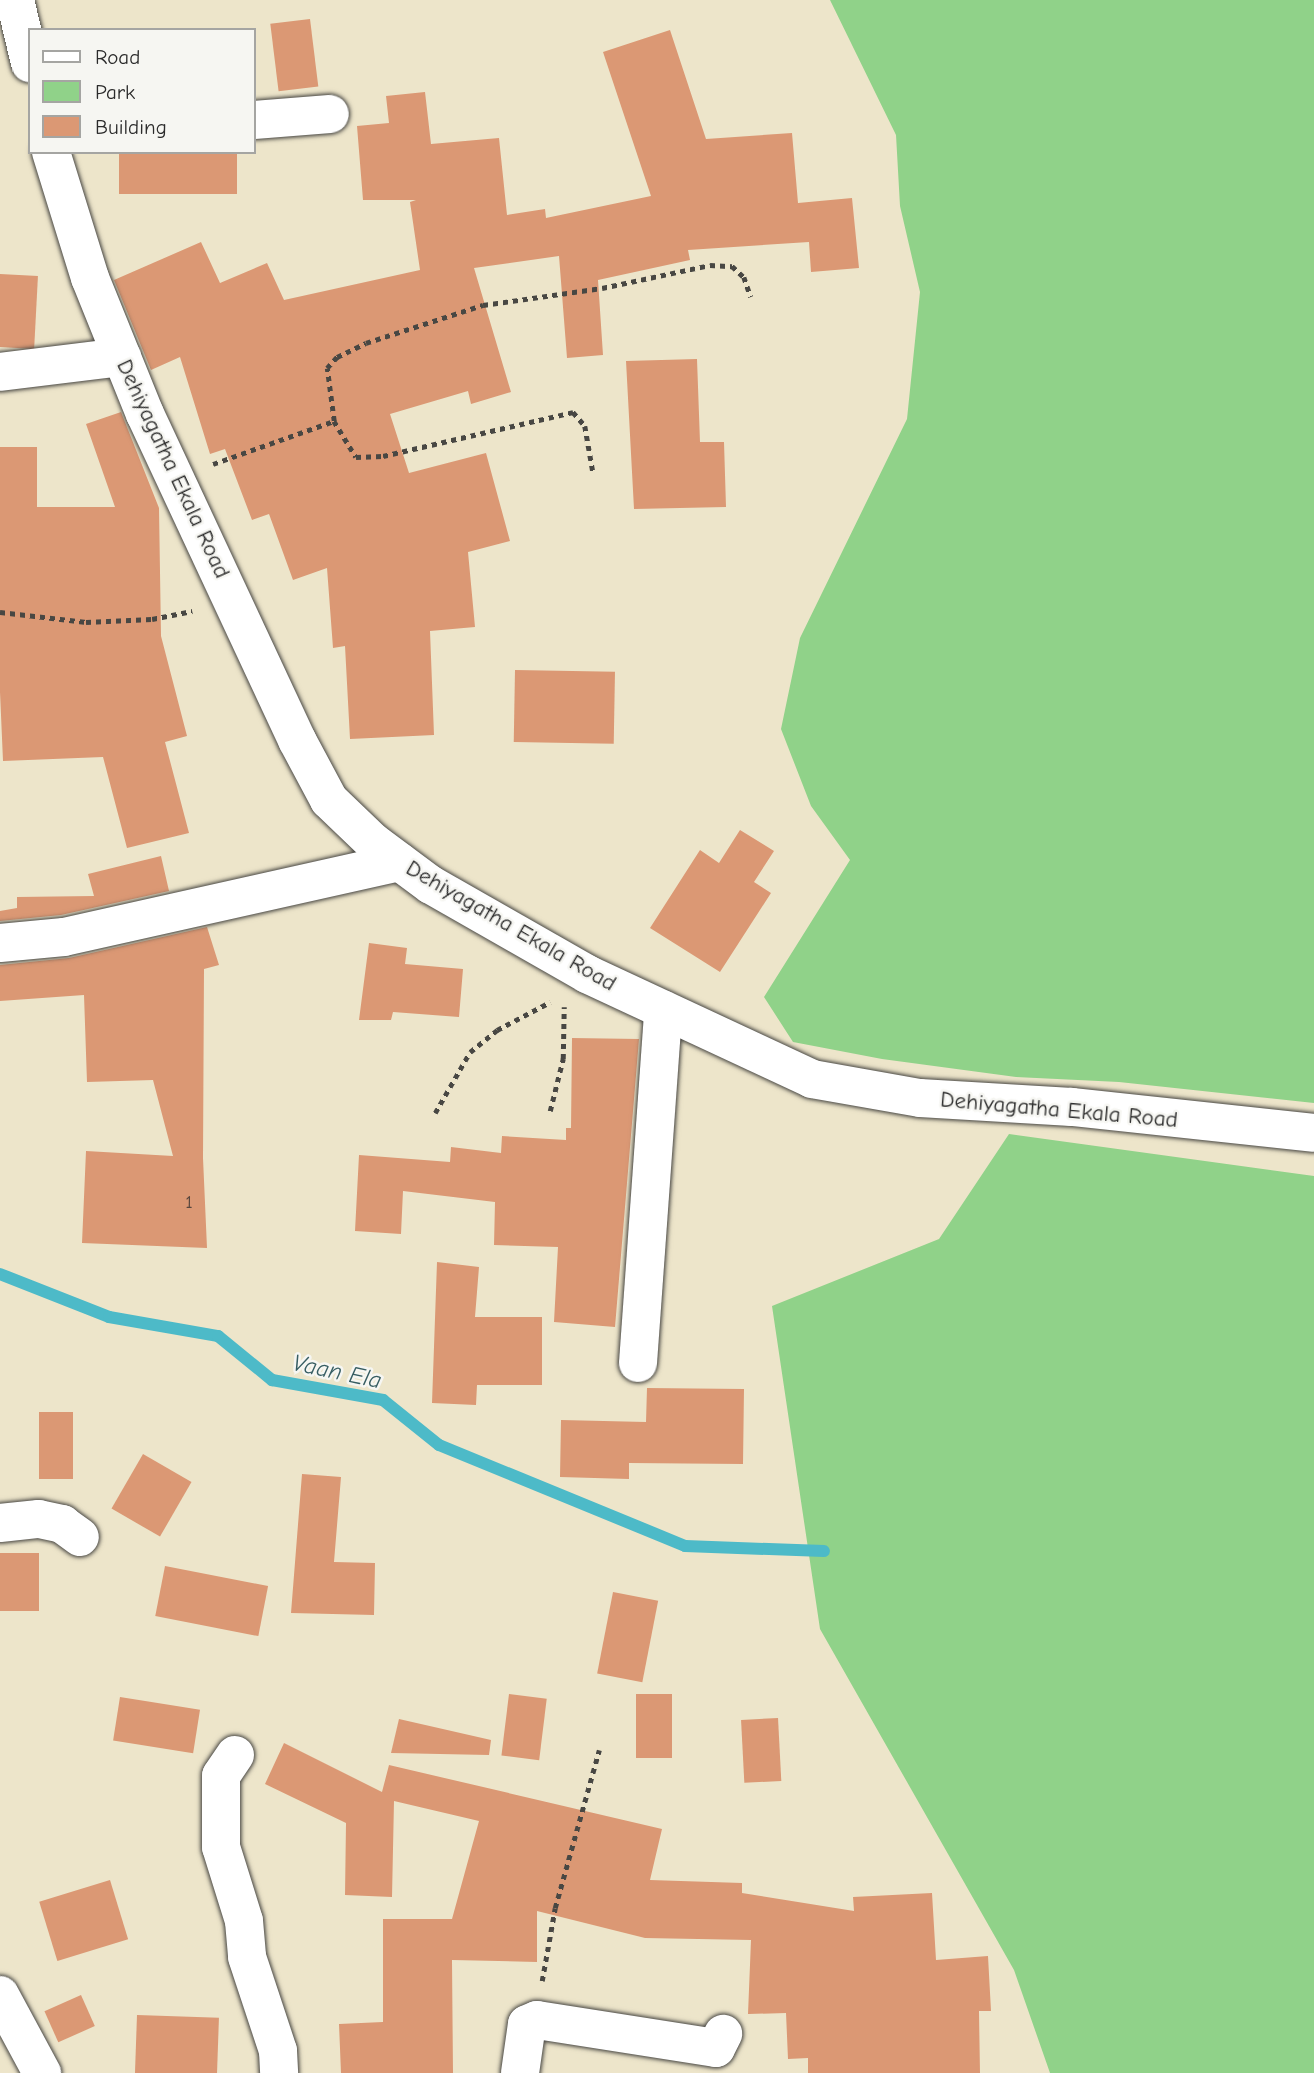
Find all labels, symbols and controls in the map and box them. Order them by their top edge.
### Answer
legend [28,28,256,154]
text: Road [95,45,140,69]
text: Park [95,80,135,104]
text: Building [95,115,167,139]
street label: Dehiyagatha Ekala Road [110,355,236,583]
street label: Dehiyagatha Ekala Road [401,854,621,998]
street label: Dehiyagatha Ekala Road [939,1086,1179,1134]
house number: 1 [185,1192,193,1214]
water label: Vaan Ela [290,1349,384,1395]

